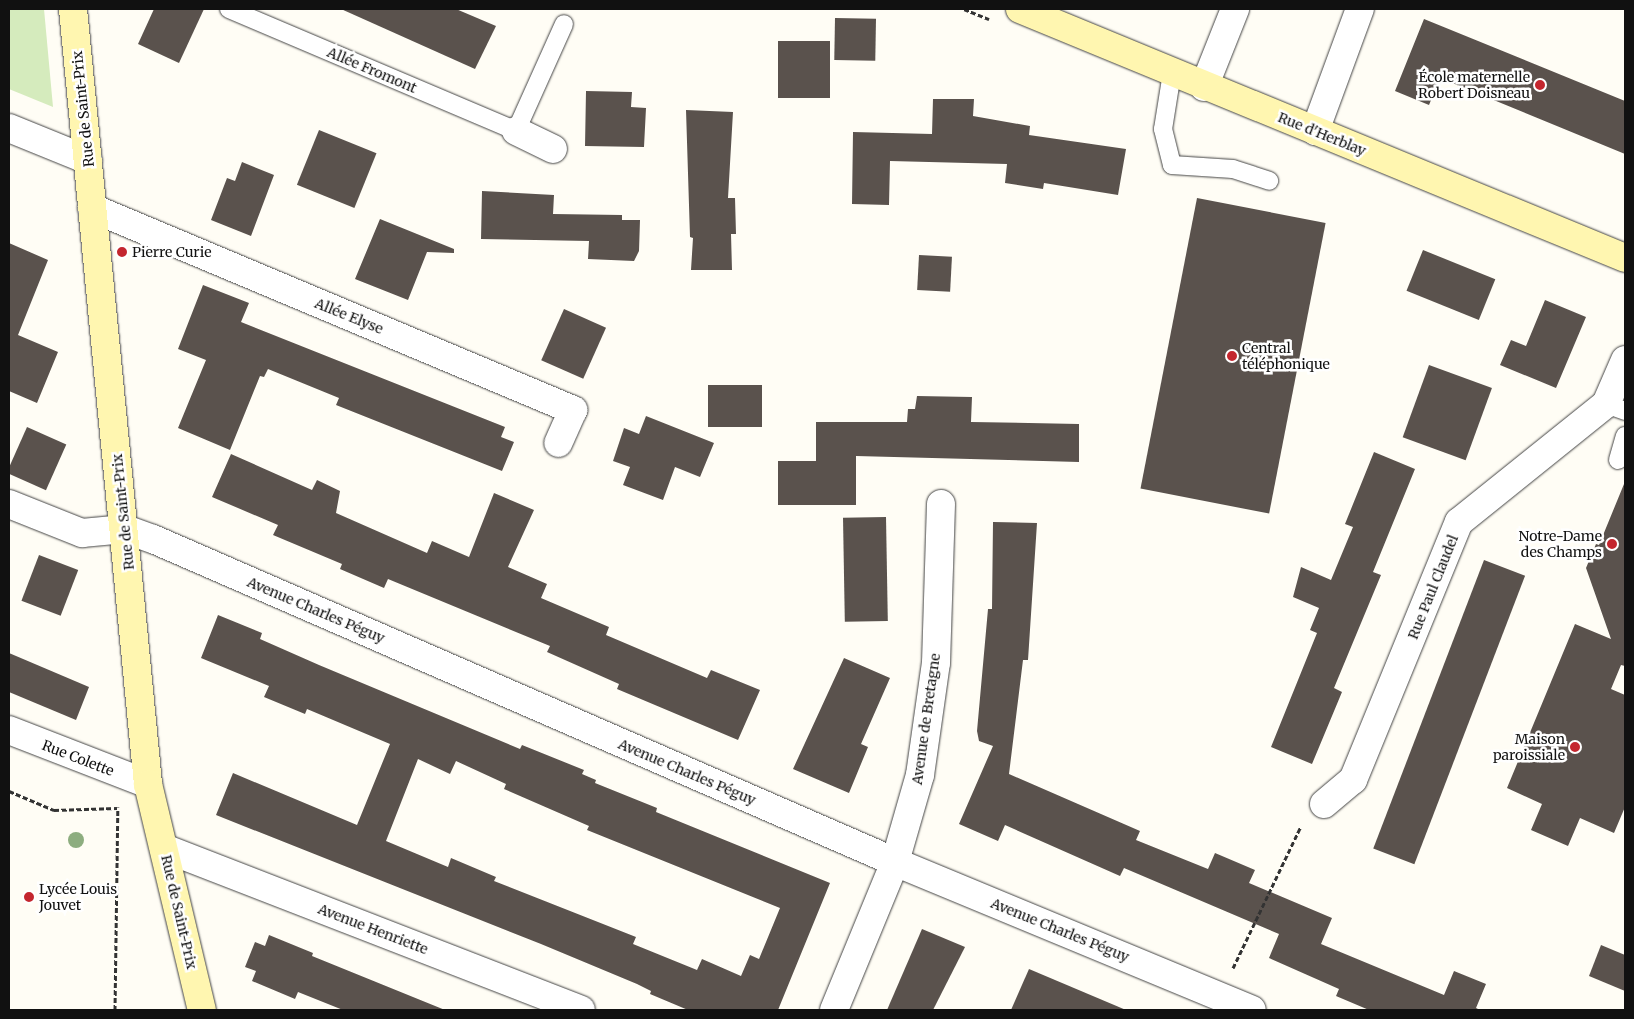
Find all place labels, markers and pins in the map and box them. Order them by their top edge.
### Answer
place label: École maternelle Robert Doisneau [1418,69,1530,102]
marker: École maternelle Robert Doisneau [1534,79,1546,91]
place label: Pierre Curie [132,244,211,260]
marker: Pierre Curie [116,246,128,258]
place label: Central téléphonique [1242,340,1330,372]
marker: Central téléphonique [1226,350,1238,362]
place label: Notre-Dame des Champs [1518,528,1602,560]
marker: Notre-Dame des Champs [1606,538,1618,550]
place label: Maison paroissiale [1493,731,1565,764]
marker: Maison paroissiale [1569,741,1581,753]
place label: Lycée Louis Jouvet [39,881,117,914]
marker: Lycée Louis Jouvet [23,891,35,903]

